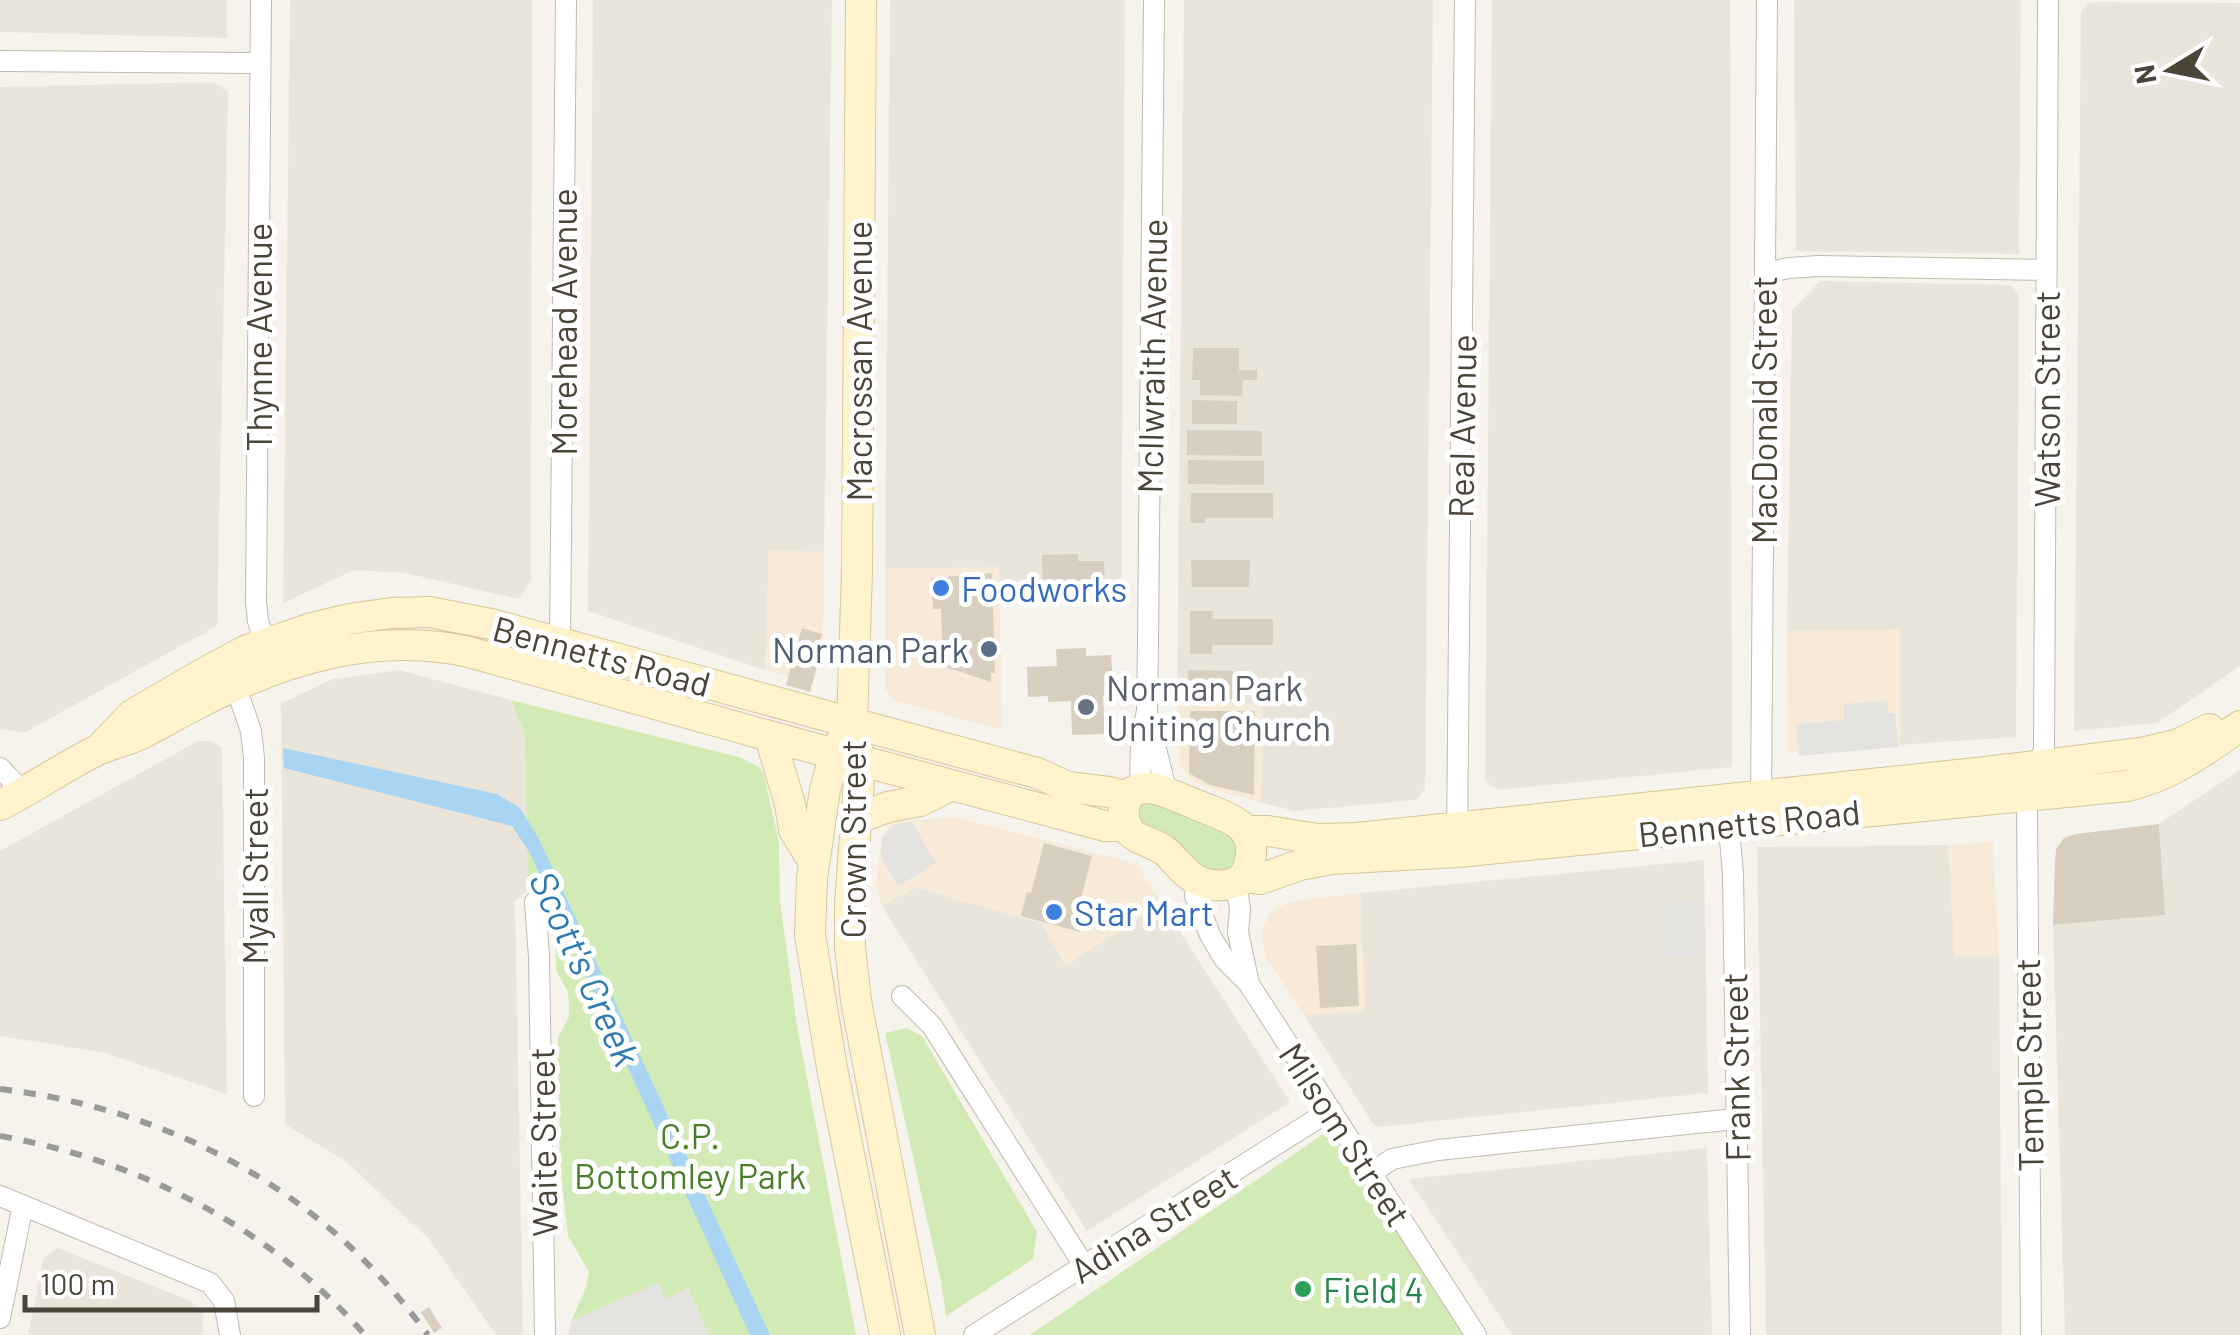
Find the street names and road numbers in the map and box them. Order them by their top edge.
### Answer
street label: Morehead Avenue [542,188,584,456]
street label: McIlwraith Avenue [1128,218,1174,494]
street label: Macrossan Avenue [837,221,879,501]
street label: Thynne Avenue [237,223,279,451]
street label: MacDonald Street [1742,276,1784,544]
street label: Watson Street [2025,291,2067,507]
street label: Real Avenue [1438,334,1484,518]
street label: Bennetts Road [489,606,715,704]
street label: Crown Street [831,740,873,938]
street label: Myall Street [233,787,275,965]
street label: Bennetts Road [1636,789,1862,855]
street label: Temple Street [2005,958,2051,1172]
street label: Frank Street [1712,972,1758,1162]
street label: Milsom Street [1271,1035,1421,1233]
street label: Waite Street [519,1047,565,1237]
street label: Adina Street [1062,1155,1244,1291]

